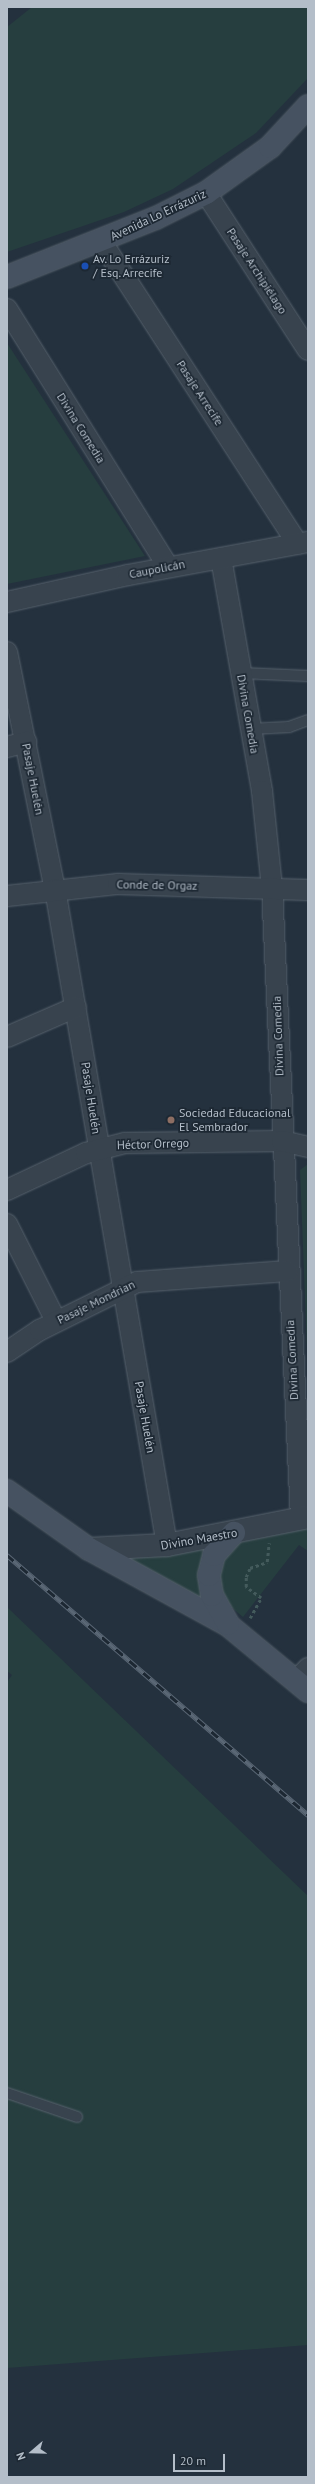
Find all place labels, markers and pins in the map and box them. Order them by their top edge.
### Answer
place label: Av. Lo Errázuriz / Esq. Arrecife [93,252,170,280]
marker: Av. Lo Errázuriz / Esq. Arrecife [80,261,90,271]
place label: Sociedad Educacional El Sembrador [179,1106,290,1134]
marker: Sociedad Educacional El Sembrador [166,1115,176,1125]

